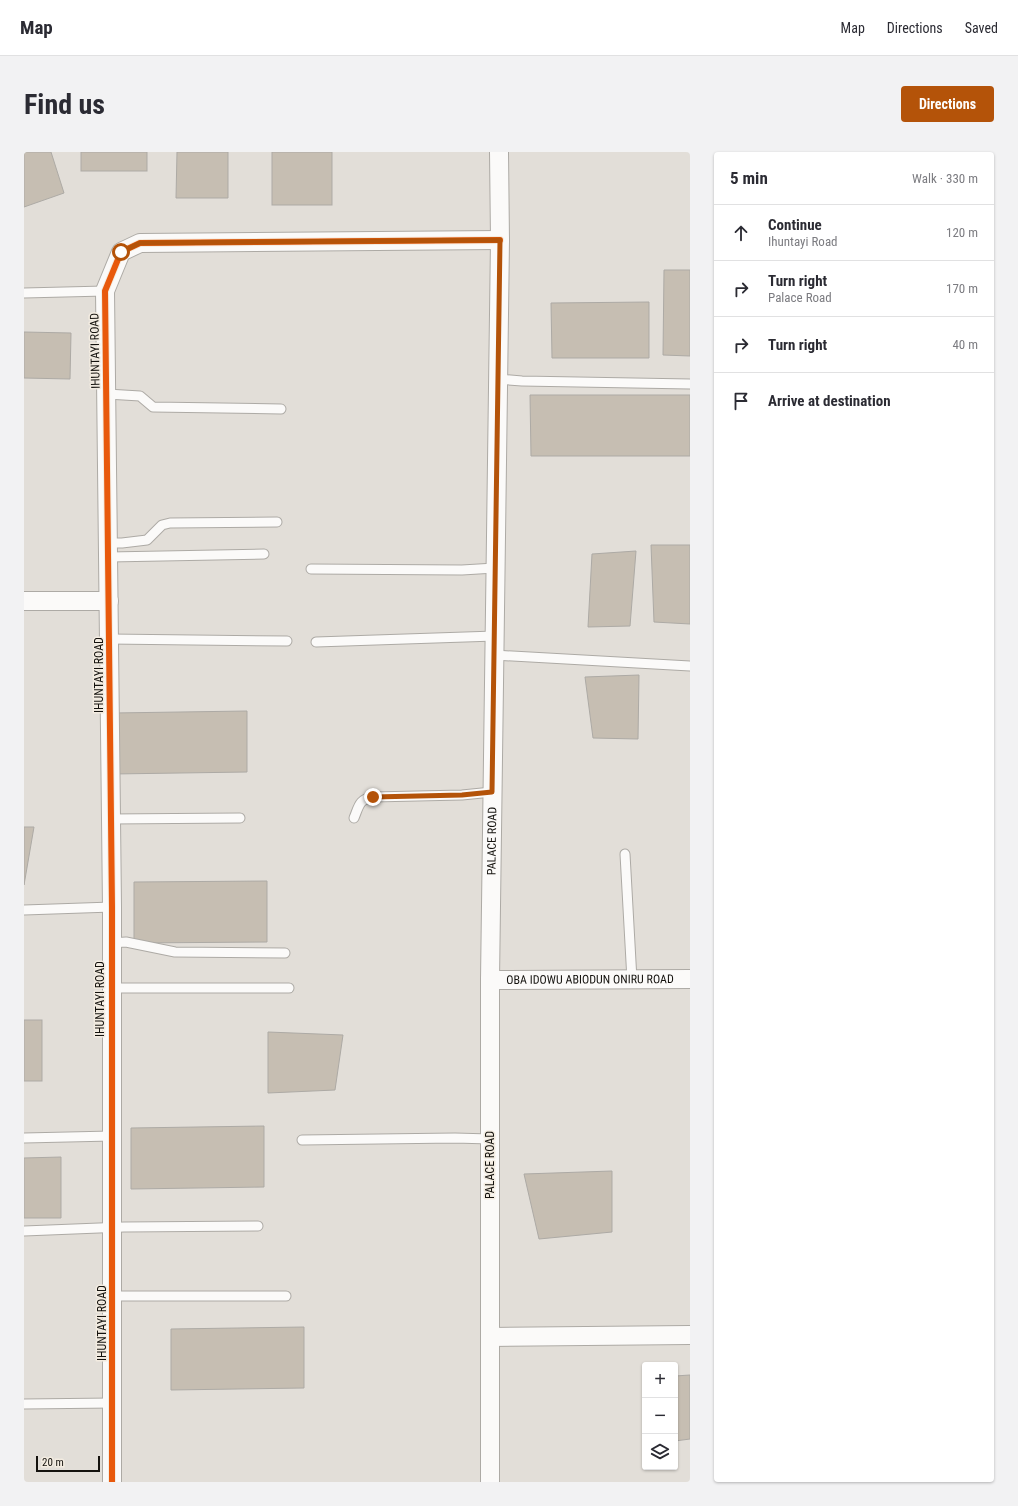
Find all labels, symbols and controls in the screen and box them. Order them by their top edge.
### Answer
text: Map [20,16,53,39]
text: Map [841,20,865,36]
text: Directions [887,20,943,36]
text: Saved [965,20,998,36]
button: Directions [901,86,994,122]
text: Find us [24,88,105,121]
text: 5 min [730,168,768,188]
text: Walk · 330 m [912,171,978,186]
text: Continue [768,216,822,234]
icon: ahead [730,222,752,244]
text: 120 m [946,225,978,240]
text: Ihuntayi Road [768,234,838,249]
route start [112,243,130,261]
text: Turn right [768,272,827,290]
icon: right [730,278,752,300]
text: 170 m [946,281,978,296]
text: Palace Road [768,290,832,305]
street label: IHUNTAYI ROAD [87,313,103,389]
icon: right [730,334,752,356]
text: Turn right [768,336,827,354]
text: 40 m [952,337,978,352]
icon: arrive [730,390,752,412]
text: Arrive at destination [768,392,891,410]
street label: IHUNTAYI ROAD [92,637,106,713]
route end [364,788,382,806]
street label: PALACE ROAD [484,807,499,875]
street label: IHUNTAYI ROAD [93,961,107,1037]
street label: OBA IDOWU ABIODUN ONIRU ROAD [506,972,674,987]
street label: PALACE ROAD [483,1131,497,1199]
street label: IHUNTAYI ROAD [95,1285,109,1361]
map controls [642,1362,678,1470]
button: + [642,1362,678,1398]
button: − [642,1398,678,1434]
button: layers [642,1434,678,1470]
scale bar [36,1454,100,1473]
text: 20 m [42,1456,64,1469]

